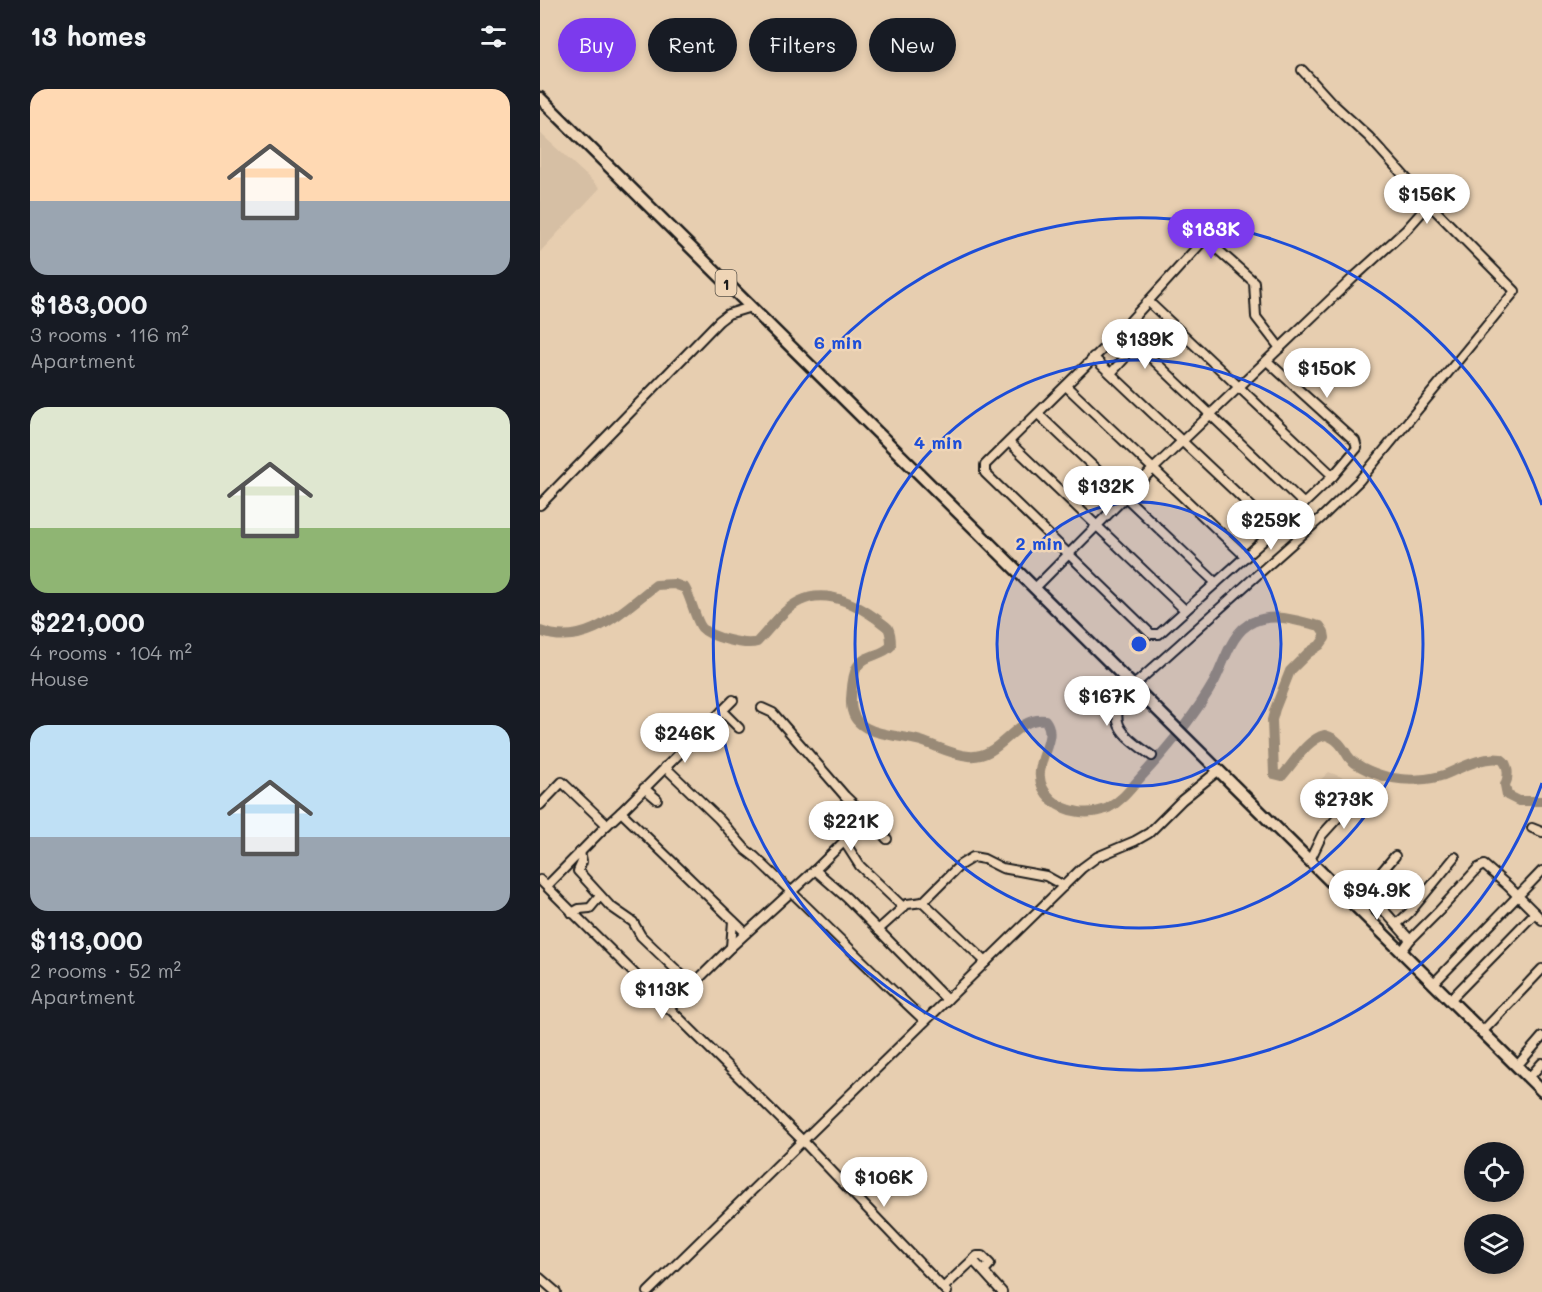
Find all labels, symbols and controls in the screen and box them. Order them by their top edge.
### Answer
chip: Buy [558,18,636,72]
chip: Rent [648,18,737,72]
chip: Filters [749,18,857,72]
chip: New [869,18,956,72]
text: 13 homes [30,19,147,53]
icon: filters [477,20,510,53]
icon: home [216,128,324,236]
pin: $156K [1385,174,1469,225]
text: $156K [1398,180,1456,206]
pin: $183K [1169,209,1253,260]
text: $183K [1182,215,1240,241]
road number: 1 [716,270,736,296]
text: $183,000 [30,287,147,321]
pin: $139K [1103,319,1187,370]
text: 3 rooms · 116 m² [30,321,189,347]
text: $139K [1116,325,1174,351]
text: 6 min [814,330,862,354]
text: Apartment [30,347,136,373]
pin: $150K [1285,348,1369,399]
text: $150K [1298,354,1356,380]
text: 4 min [914,430,962,454]
icon: home [216,446,324,554]
pin: $132K [1064,466,1148,517]
text: $132K [1077,472,1135,498]
pin: $259K [1229,500,1313,551]
text: $259K [1241,506,1301,532]
text: 2 min [1015,531,1063,555]
text: $221,000 [30,605,145,639]
centre of rings [1129,634,1149,654]
text: 4 rooms · 104 m² [30,639,192,665]
text: House [30,665,89,691]
pin: $167K [1065,676,1149,727]
text: $167K [1078,682,1136,708]
pin: $246K [643,713,727,764]
text: $246K [654,719,716,745]
icon: home [216,764,324,872]
pin: $273K [1302,779,1386,830]
text: $273K [1314,785,1374,811]
pin: $221K [809,801,893,852]
text: $221K [823,807,879,833]
pin: $94.9K [1328,870,1426,921]
text: $94.9K [1343,876,1411,902]
text: $113,000 [30,923,143,957]
text: 2 rooms · 52 m² [30,957,181,983]
pin: $113K [620,969,704,1020]
text: $113K [634,975,690,1001]
text: Apartment [30,983,136,1009]
map controls [1464,1142,1524,1274]
button: locate [1464,1142,1524,1202]
pin: $106K [842,1157,926,1208]
text: $106K [854,1163,914,1189]
button: layers [1464,1214,1524,1274]

